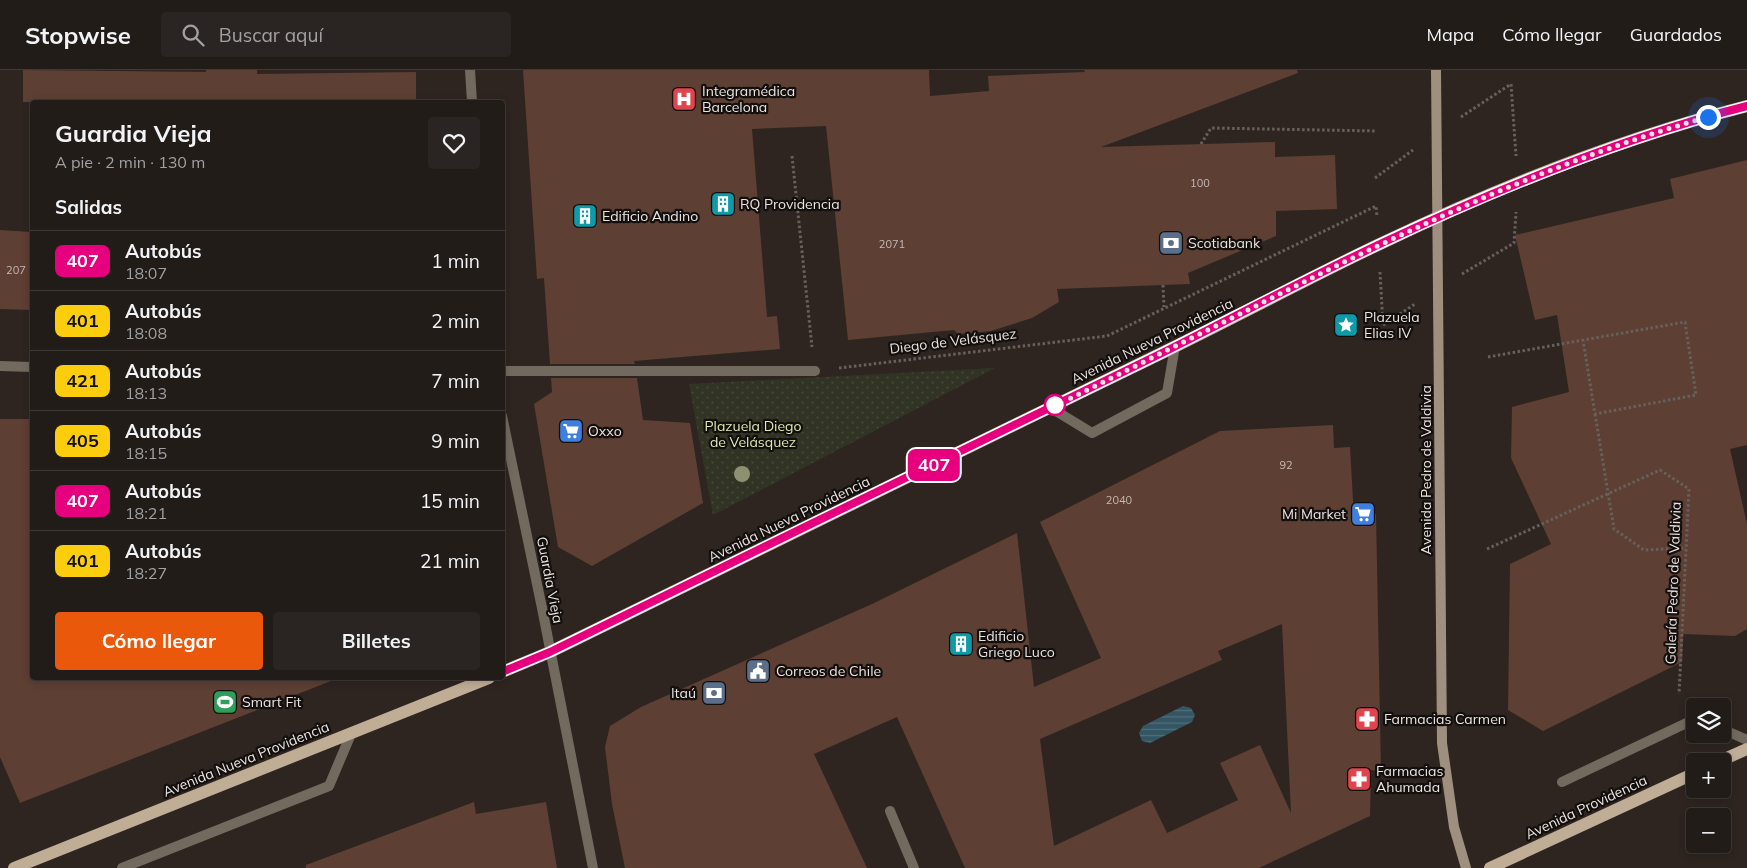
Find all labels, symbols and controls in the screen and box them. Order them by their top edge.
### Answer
search box [161,12,511,57]
text: Stopwise [25,20,131,50]
icon: search [179,21,207,49]
text: Buscar aquí [219,23,323,47]
text: Mapa [1426,23,1474,46]
text: Cómo llegar [1502,23,1602,46]
text: Guardados [1630,23,1722,46]
place label: Integramédica Barcelona [702,82,795,116]
hospital icon: Integramédica Barcelona [671,86,697,112]
your location [1696,105,1721,130]
button: heart [428,117,480,169]
text: Guardia Vieja [55,118,212,148]
text: A pie · 2 min · 130 m [55,152,205,172]
house number: 100 [1190,176,1210,190]
building icon: RQ Providencia [710,191,736,217]
text: Salidas [55,195,122,219]
place label: RQ Providencia [740,195,840,213]
building icon: Edificio Andino [572,203,598,229]
place label: Edificio Andino [602,207,698,225]
bank icon: Scotiabank [1158,230,1184,256]
place label: Scotiabank [1188,234,1261,252]
house number: 2071 [879,237,905,251]
text: Autobús [125,239,202,263]
text: 407 [66,249,99,272]
text: 1 min [431,249,480,273]
house number: 207 [6,263,26,277]
text: 18:07 [125,263,167,283]
street label: Avenida Nueva Providencia [1068,294,1236,388]
text: Autobús [125,299,202,323]
place label: Plazuela Elias IV [1364,308,1420,342]
text: 401 [66,309,99,332]
text: 2 min [431,309,480,333]
place icon: Plazuela Elias IV [1333,312,1359,338]
text: 18:08 [125,323,167,343]
street label: Diego de Velásquez [889,324,1017,358]
text: Autobús [125,359,202,383]
text: 421 [66,369,99,392]
text: 7 min [431,369,480,393]
text: 18:13 [125,383,167,403]
street label: Avenida Pedro de Valdivia [1417,385,1435,555]
unlabelled marker [1044,394,1066,416]
park label: Plazuela Diego de Velásquez [704,417,802,451]
supermarket icon: Oxxo [558,418,584,444]
text: Autobús [125,419,202,443]
place label: Oxxo [588,422,622,440]
text: 405 [66,429,99,452]
text: 9 min [431,429,480,453]
text: 18:15 [125,443,167,463]
line badge: 407 [905,449,963,481]
text: 407 [918,453,950,476]
house number: 92 [1279,458,1293,472]
street label: Avenida Nueva Providencia [705,472,873,566]
text: Autobús [125,479,202,503]
text: 407 [66,489,99,512]
text: 15 min [420,489,480,513]
house number: 2040 [1106,493,1133,507]
supermarket icon: Mi Market [1350,501,1376,527]
street label: Galería Pedro de Valdivia [1661,501,1685,665]
text: 18:21 [125,503,167,523]
place label: Mi Market [1282,505,1346,523]
street label: Guardia Vieja [533,535,567,625]
text: Autobús [125,539,202,563]
text: 401 [66,549,99,572]
text: 21 min [420,549,480,573]
text: 18:27 [125,563,167,583]
button: Cómo llegar [55,612,263,670]
button: Billetes [273,612,480,670]
place label: Edificio Griego Luco [978,627,1055,661]
building icon: Edificio Griego Luco [948,631,974,657]
public building icon: Correos de Chile [745,658,771,684]
place label: Correos de Chile [776,662,881,680]
bank icon: Itaú [701,680,727,706]
place label: Itaú [671,684,696,702]
sports icon: Smart Fit [212,689,238,715]
place label: Smart Fit [242,693,302,711]
map controls [1686,698,1731,853]
button: layers [1686,698,1731,743]
pharmacy icon: Farmacias Carmen [1354,706,1380,732]
place label: Farmacias Carmen [1384,710,1506,728]
street label: Avenida Nueva Providencia [160,717,332,801]
button: + [1686,753,1731,798]
place label: Farmacias Ahumada [1376,762,1443,796]
pharmacy icon: Farmacias Ahumada [1346,766,1372,792]
street label: Avenida Providencia [1522,771,1650,843]
button: − [1686,808,1731,853]

